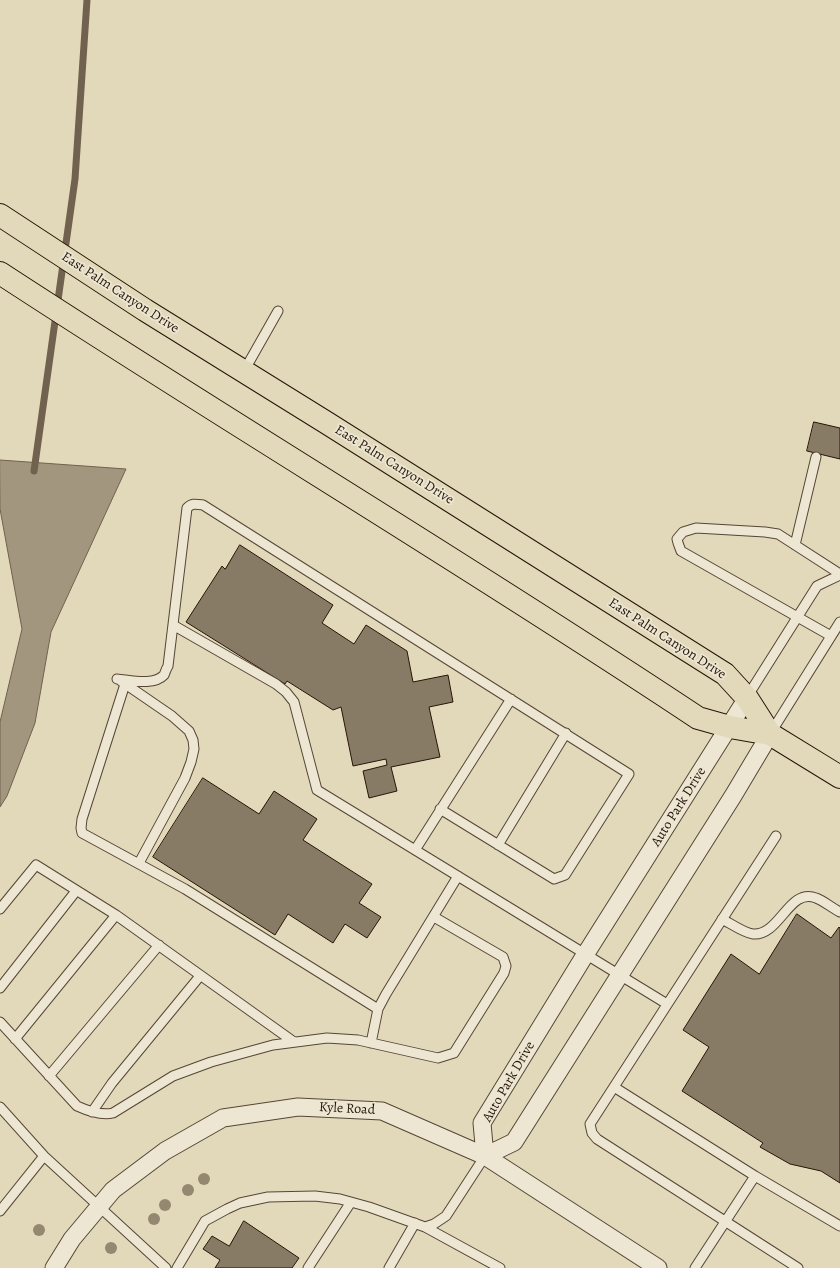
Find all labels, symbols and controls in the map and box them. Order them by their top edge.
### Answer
street label: East Palm Canyon Drive [58,249,182,337]
street label: East Palm Canyon Drive [332,422,456,508]
street label: East Palm Canyon Drive [605,595,729,683]
street label: Auto Park Drive [648,764,710,850]
street label: Auto Park Drive [479,1039,539,1125]
street label: Kyle Road [318,1099,376,1119]

